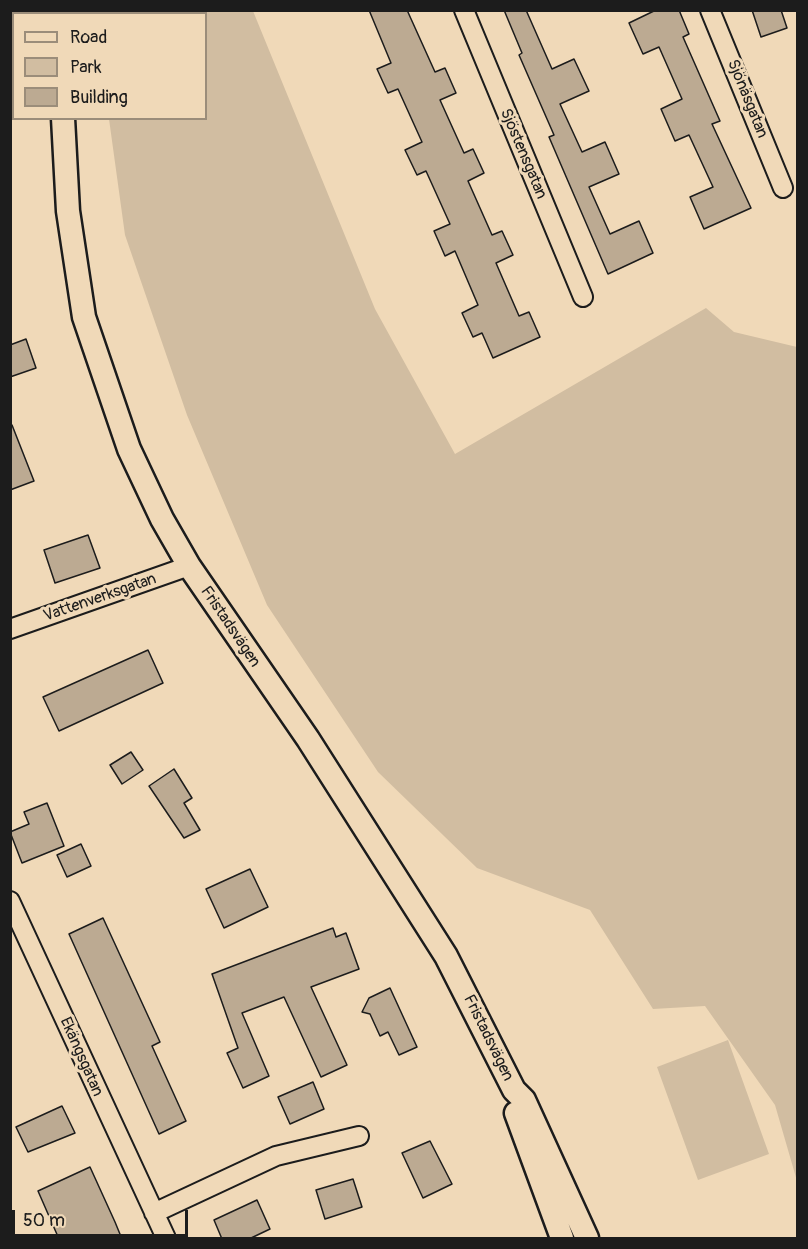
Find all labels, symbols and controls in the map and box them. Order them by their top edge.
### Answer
legend [12,12,207,120]
text: Road [70,26,107,49]
text: Park [70,56,102,79]
street label: Sjönäsgatan [723,57,771,141]
text: Building [70,86,128,109]
street label: Sjöstensgatan [495,106,551,202]
street label: Vattenverksgatan [41,570,159,626]
street label: Fristadsvägen [196,583,264,671]
street label: Fristadsvägen [459,992,517,1084]
street label: Ekängsgatan [55,1015,107,1099]
scale bar [15,1198,190,1236]
text: 50 m [23,1209,65,1232]

